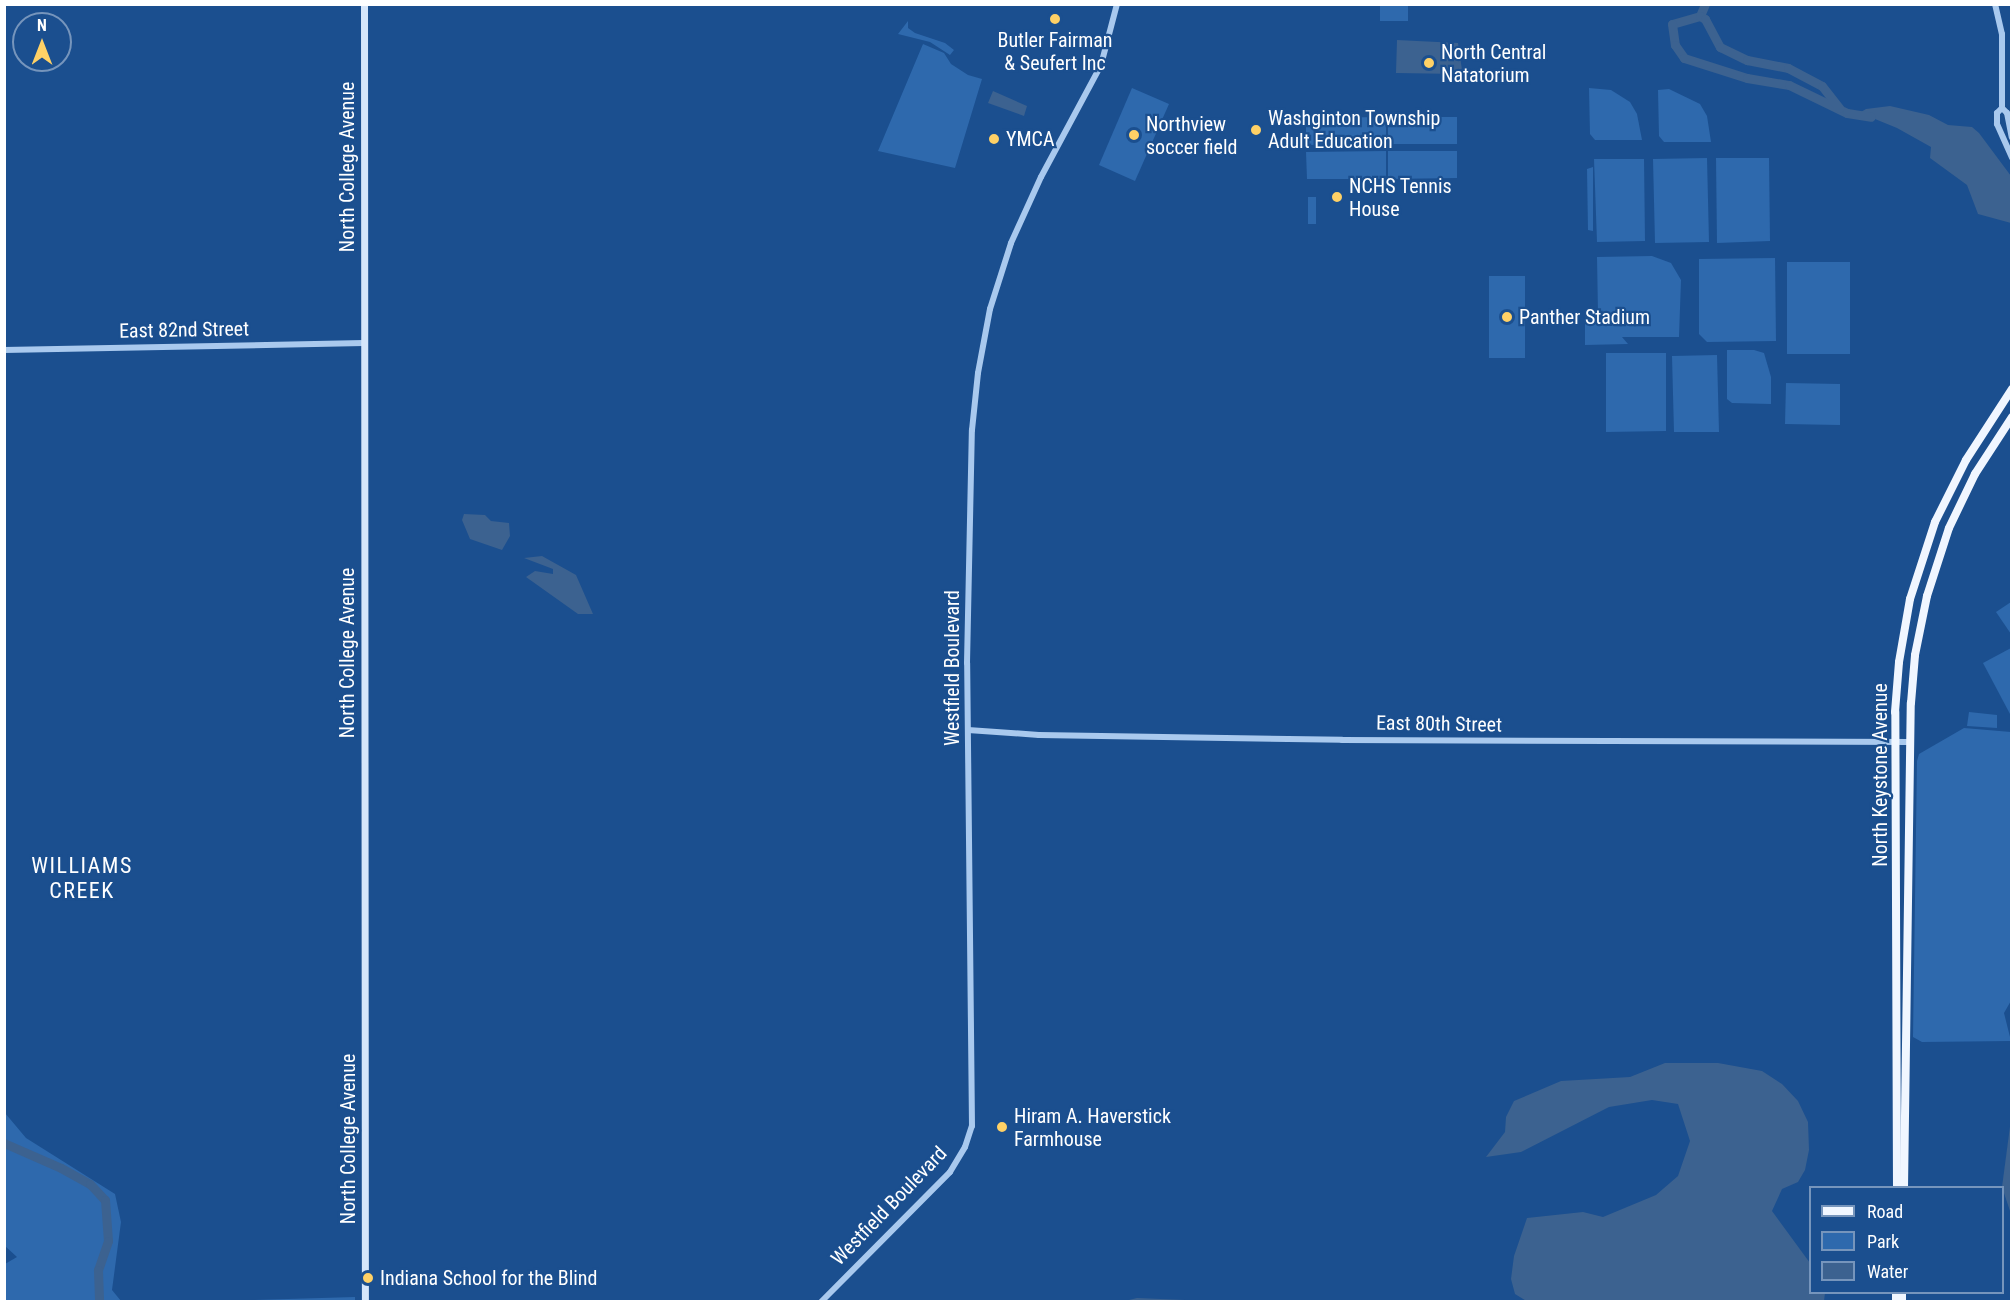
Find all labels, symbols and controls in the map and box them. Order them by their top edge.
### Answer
north arrow [12,12,72,72]
marker: Butler Fairman & Seufert Inc [1048,12,1062,26]
text: N [37,16,47,35]
place label: Butler Fairman & Seufert Inc [997,28,1113,75]
place label: North Central Natatorium [1441,40,1546,87]
marker: North Central Natatorium [1422,56,1436,70]
street label: North College Avenue [335,82,359,252]
place label: Washginton Township Adult Education [1268,106,1441,153]
place label: Northview soccer field [1146,112,1237,159]
marker: Washginton Township Adult Education [1249,123,1263,137]
place label: YMCA [1006,127,1054,151]
marker: Northview soccer field [1127,128,1141,142]
marker: YMCA [987,132,1001,146]
place label: NCHS Tennis House [1349,174,1452,221]
marker: NCHS Tennis House [1330,190,1344,204]
place label: Panther Stadium [1519,305,1650,329]
marker: Panther Stadium [1500,310,1514,324]
street label: East 82nd Street [119,317,249,343]
street label: North College Avenue [335,568,359,738]
street label: Westfield Boulevard [940,590,964,746]
street label: North Keystone Avenue [1868,683,1892,867]
street label: East 80th Street [1376,711,1502,737]
district label: WILLIAMS CREEK [31,852,133,903]
street label: North College Avenue [336,1054,360,1224]
place label: Hiram A. Haverstick Farmhouse [1014,1104,1171,1151]
marker: Hiram A. Haverstick Farmhouse [995,1120,1009,1134]
street label: Westfield Boulevard [826,1142,952,1270]
legend [1809,1186,2004,1294]
text: Road [1867,1201,1903,1222]
text: Park [1867,1231,1899,1252]
text: Water [1867,1261,1908,1282]
place label: Indiana School for the Blind [380,1266,597,1290]
marker: Indiana School for the Blind [361,1271,375,1285]

